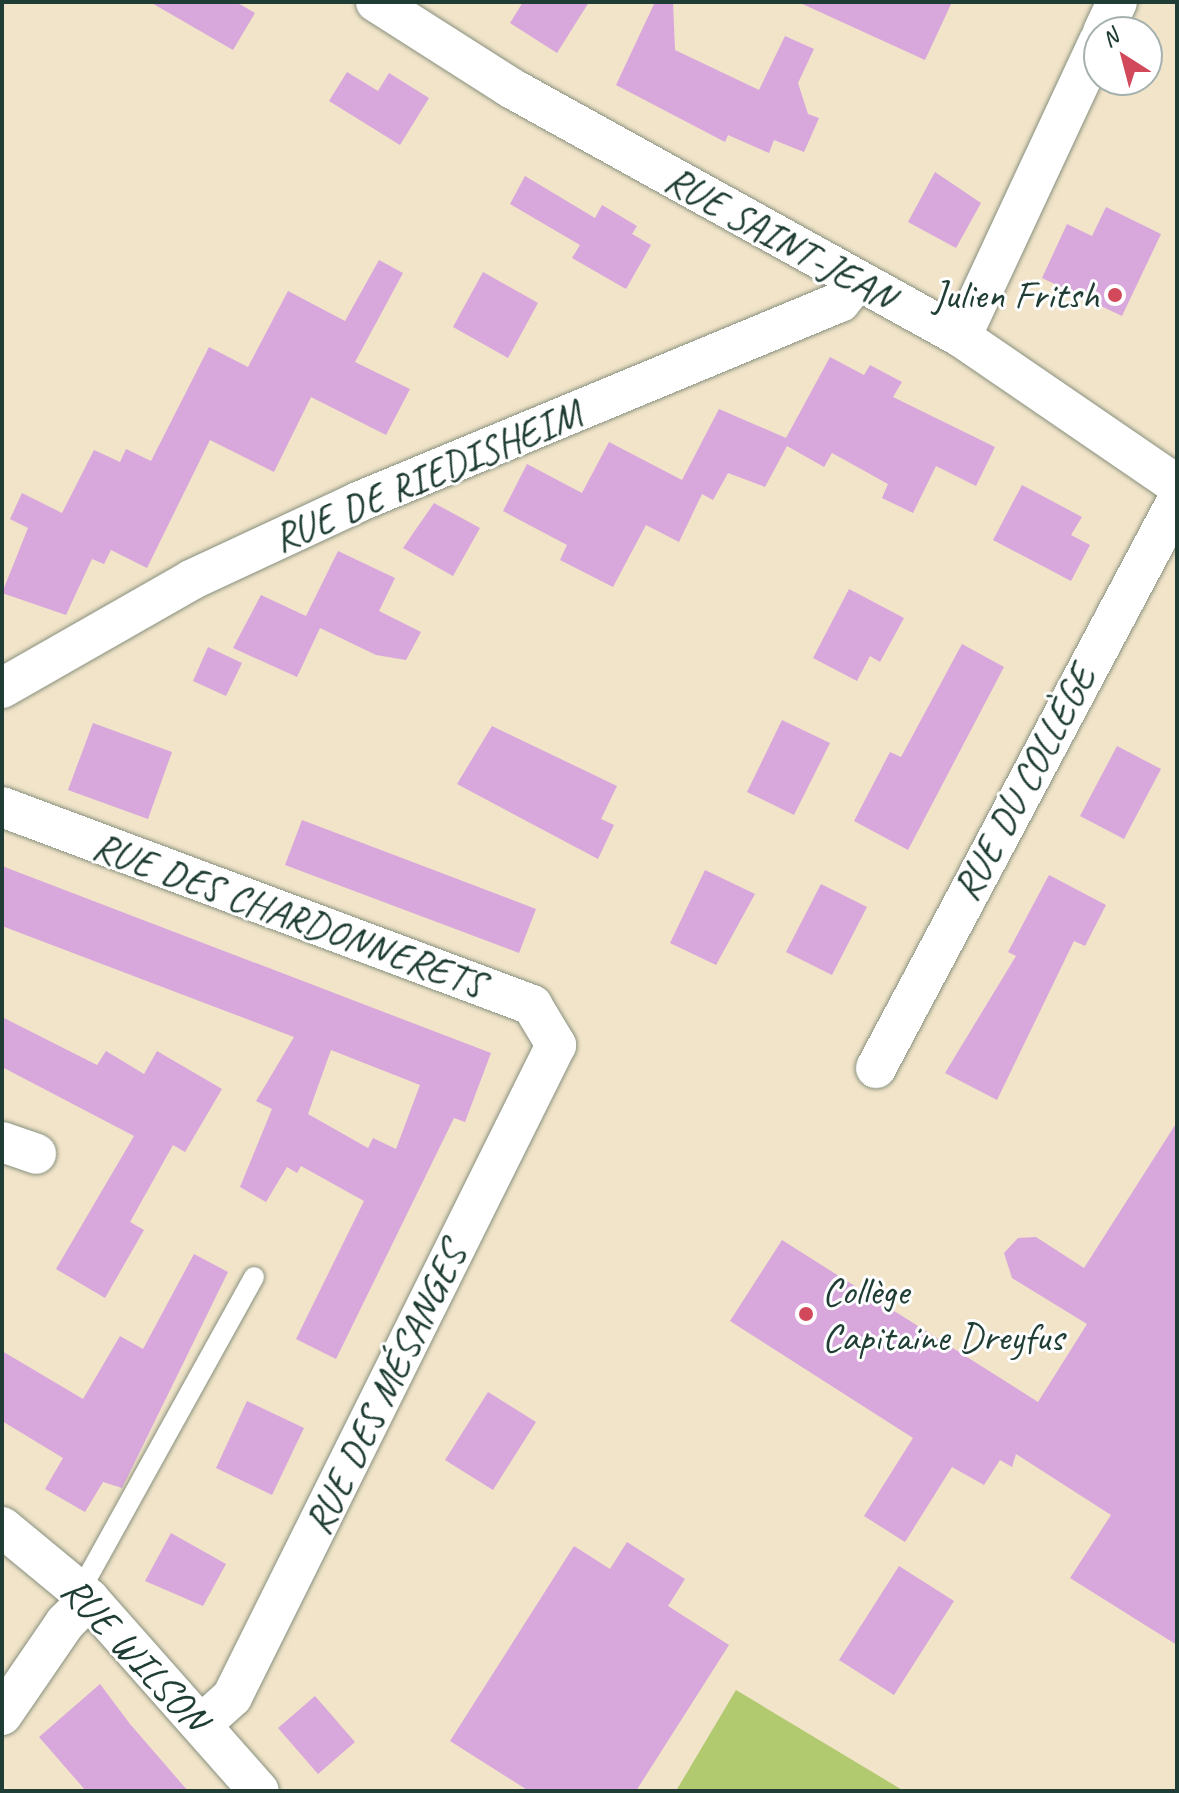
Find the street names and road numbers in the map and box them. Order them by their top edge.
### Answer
street label: RUE SAINT-JEAN [656,155,904,321]
street label: RUE DE RIEDISHEIM [266,389,588,563]
street label: RUE DU COLLÈGE [943,658,1105,908]
street label: RUE DES CHARDONNERETS [86,822,492,1008]
street label: RUE DES MÉSANGES [294,1236,476,1542]
street label: RUE WILSON [51,1567,219,1741]

